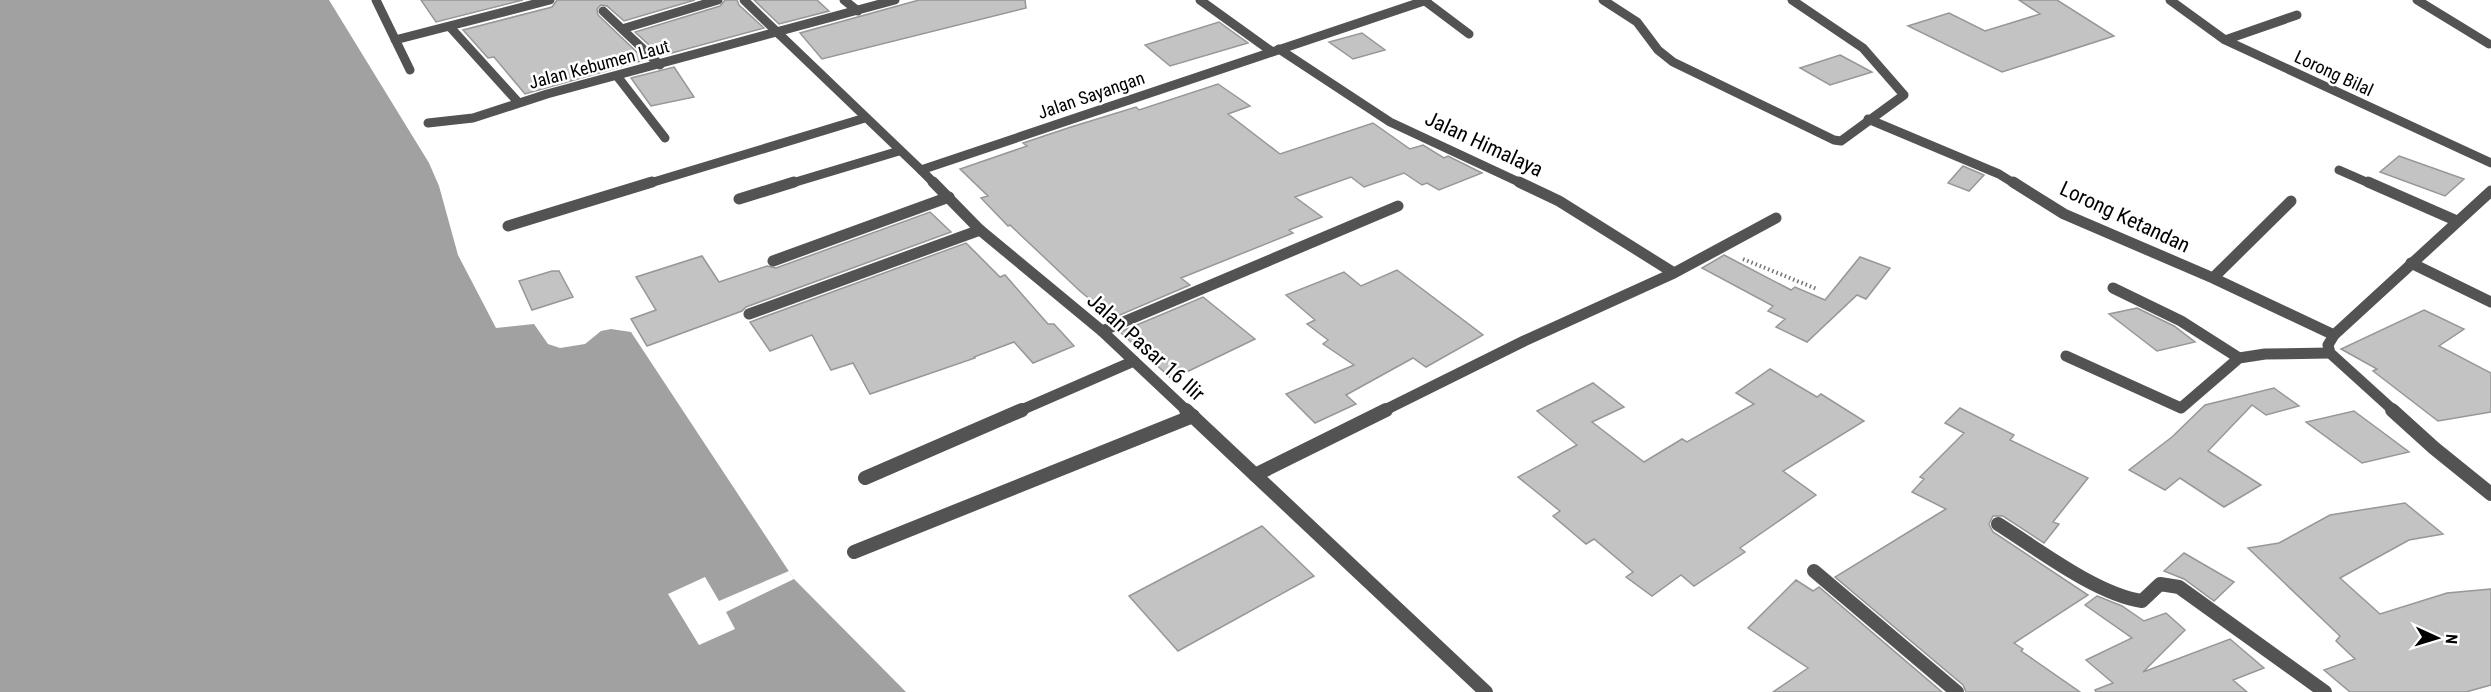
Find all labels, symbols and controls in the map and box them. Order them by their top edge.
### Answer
street label: Jalan Kebumen Laut [526,35,672,93]
street label: Lorong Bilal [2291,46,2377,100]
street label: Jalan Sayangan [1035,67,1147,123]
street label: Jalan Himalaya [1421,106,1547,182]
street label: Lorong Ketandan [2056,176,2194,258]
street label: Jalan Pasar 16 Ilir [1082,288,1210,406]
north arrow [2407,608,2467,668]
text: N [2442,633,2461,645]

